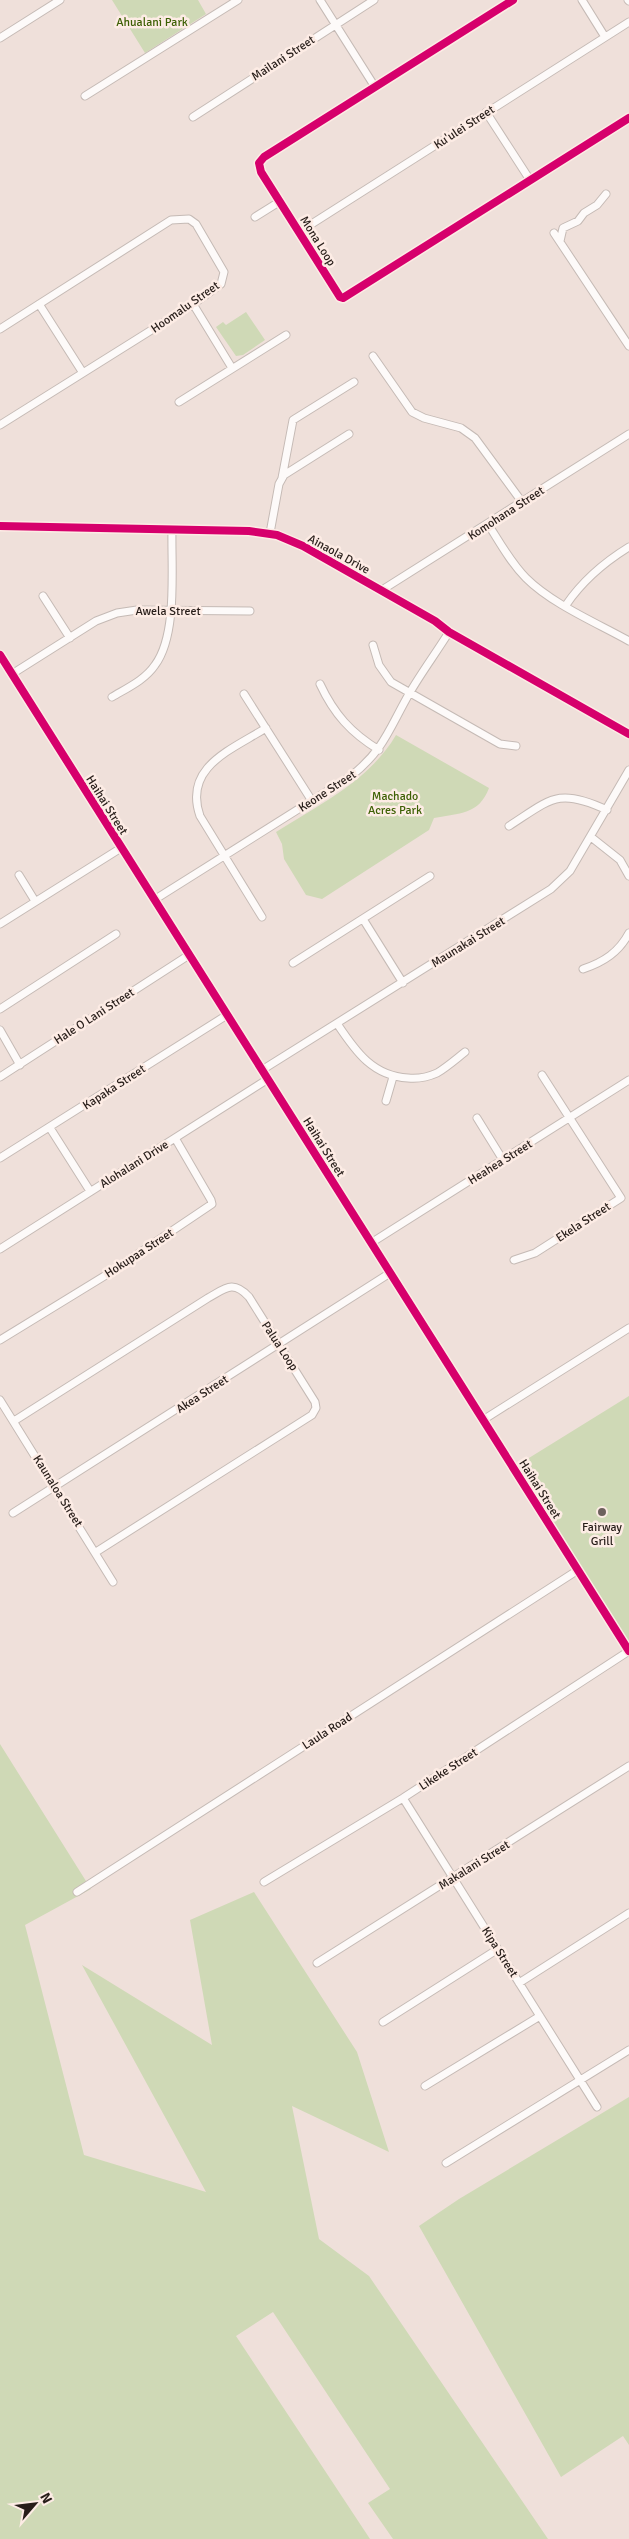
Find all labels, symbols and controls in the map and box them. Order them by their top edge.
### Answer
park label: Ahualani Park [116,15,188,30]
street label: Mailani Street [249,32,318,84]
street label: Ku'ulei Street [431,102,497,153]
street label: Mona Loop [296,214,339,269]
street label: Hoomalu Street [148,278,222,337]
street label: Komohana Street [465,483,547,544]
street label: Ainaola Drive [305,531,372,578]
street label: Awela Street [135,604,201,619]
street label: Keone Street [296,767,359,816]
street label: Haihai Street [82,773,131,838]
park label: Machado Acres Park [368,789,422,818]
street label: Maunakai Street [429,914,508,971]
street label: Hale O Lani Street [51,985,137,1048]
street label: Kapaka Street [80,1062,148,1113]
street label: Haihai Street [299,1115,348,1180]
street label: Alohalani Drive [97,1137,171,1192]
street label: Heahea Street [465,1137,535,1188]
street label: Ekela Street [553,1199,613,1246]
street label: Hokupaa Street [102,1226,177,1281]
street label: Palua Loop [258,1319,301,1374]
street label: Akea Street [173,1372,231,1417]
street label: Kaunaloa Street [29,1452,86,1530]
street label: Haihai Street [515,1457,564,1522]
marker: Fairway Grill [596,1506,608,1518]
place label: Fairway Grill [582,1520,622,1549]
street label: Laula Road [299,1710,355,1753]
street label: Likeke Street [416,1745,480,1794]
street label: Makalani Street [436,1838,513,1893]
street label: Kipa Street [478,1924,521,1980]
north arrow [10,2479,60,2529]
text: N [36,2490,56,2506]

